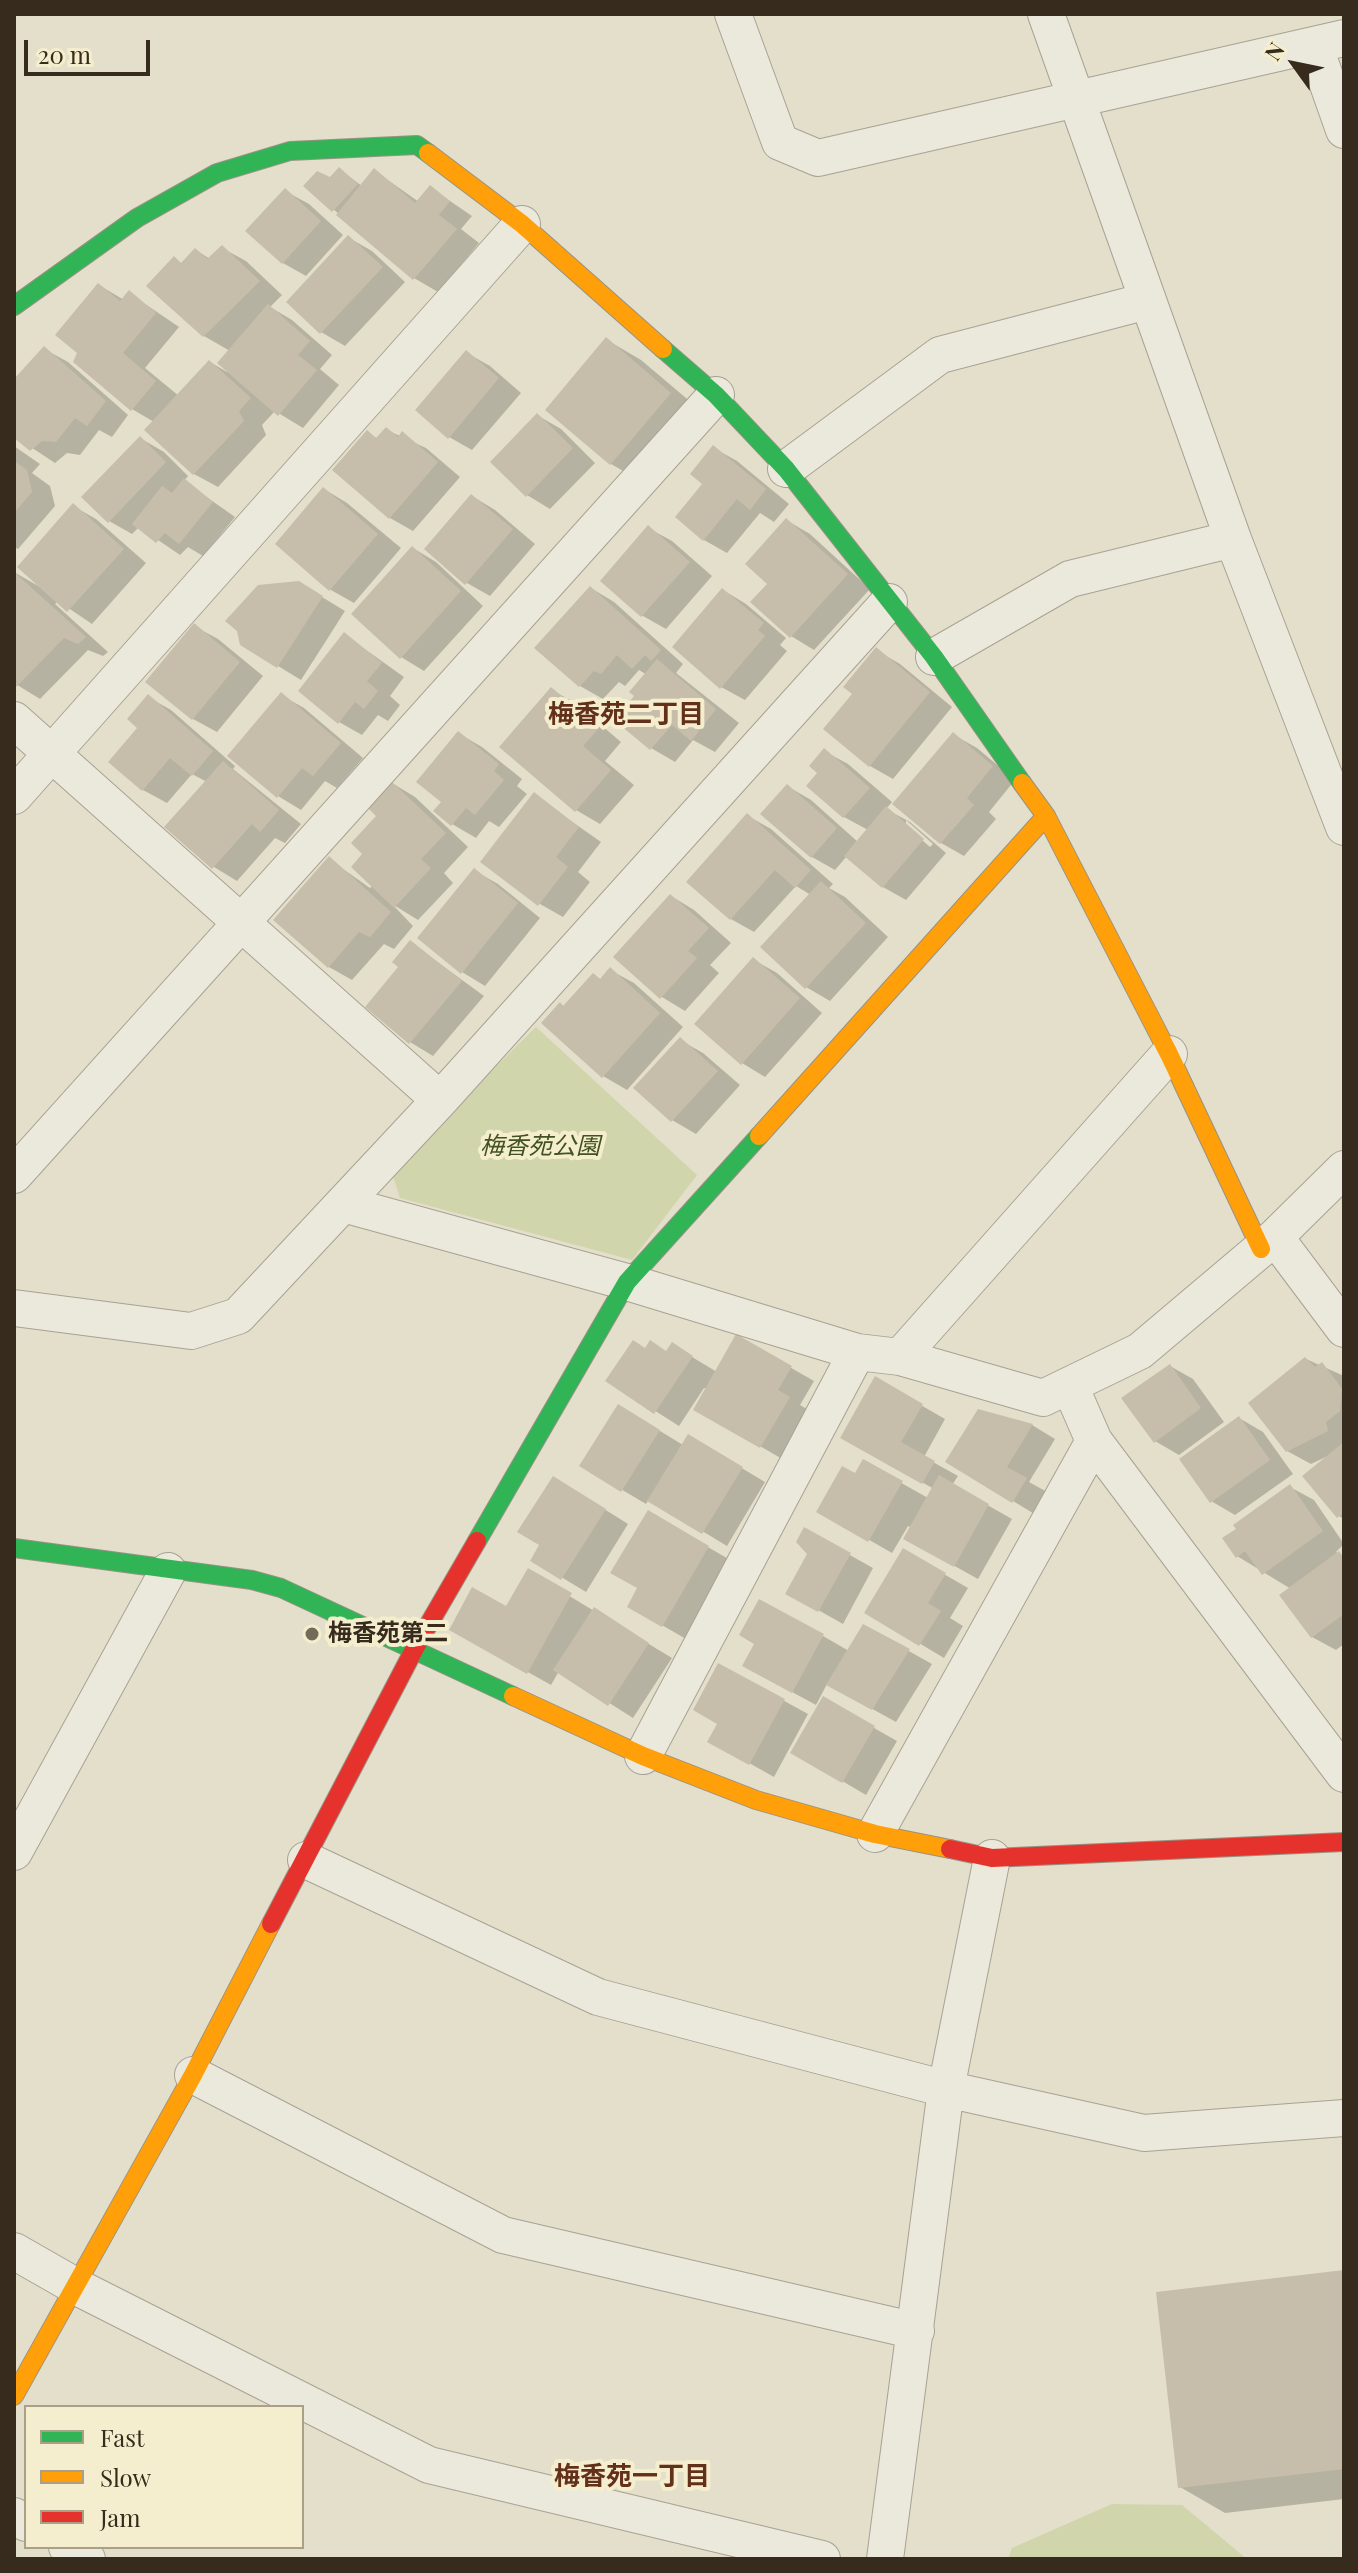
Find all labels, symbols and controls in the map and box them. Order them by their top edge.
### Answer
scale bar [28,24,154,74]
north arrow [1254,24,1334,104]
text: N [1257,36,1291,66]
text: 20 m [38,38,91,70]
district label: 梅香苑二丁目 [548,699,704,731]
park label: 梅香苑公園 [480,1133,600,1161]
place label: 梅香苑第二 [328,1620,448,1648]
marker: 梅香苑第二 [303,1625,321,1643]
legend [24,2405,304,2549]
text: Fast [100,2421,145,2453]
text: Slow [100,2461,151,2493]
district label: 梅香苑一丁目 [554,2461,710,2493]
text: Jam [100,2501,141,2533]

